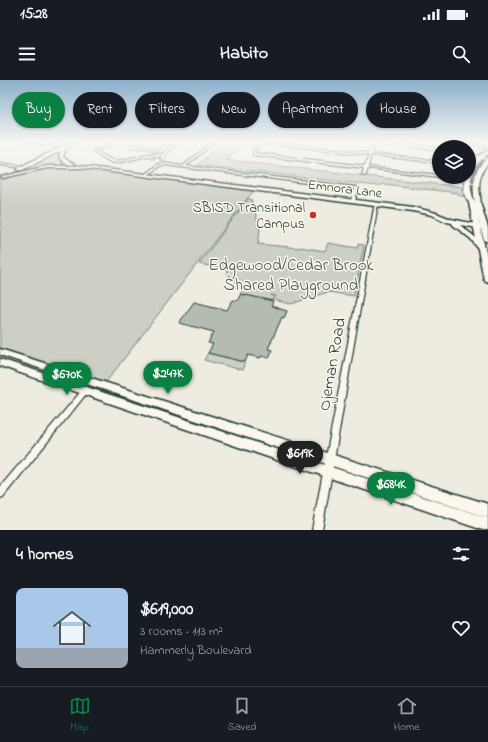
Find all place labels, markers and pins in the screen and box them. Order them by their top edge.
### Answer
place label: SBISD Transitional Campus [193,198,305,235]
marker: SBISD Transitional Campus [308,210,318,220]
pin: $247K [140,361,196,395]
pin: $670K [39,362,95,396]
pin: $619K [272,441,328,475]
pin: $684K [363,472,419,506]

